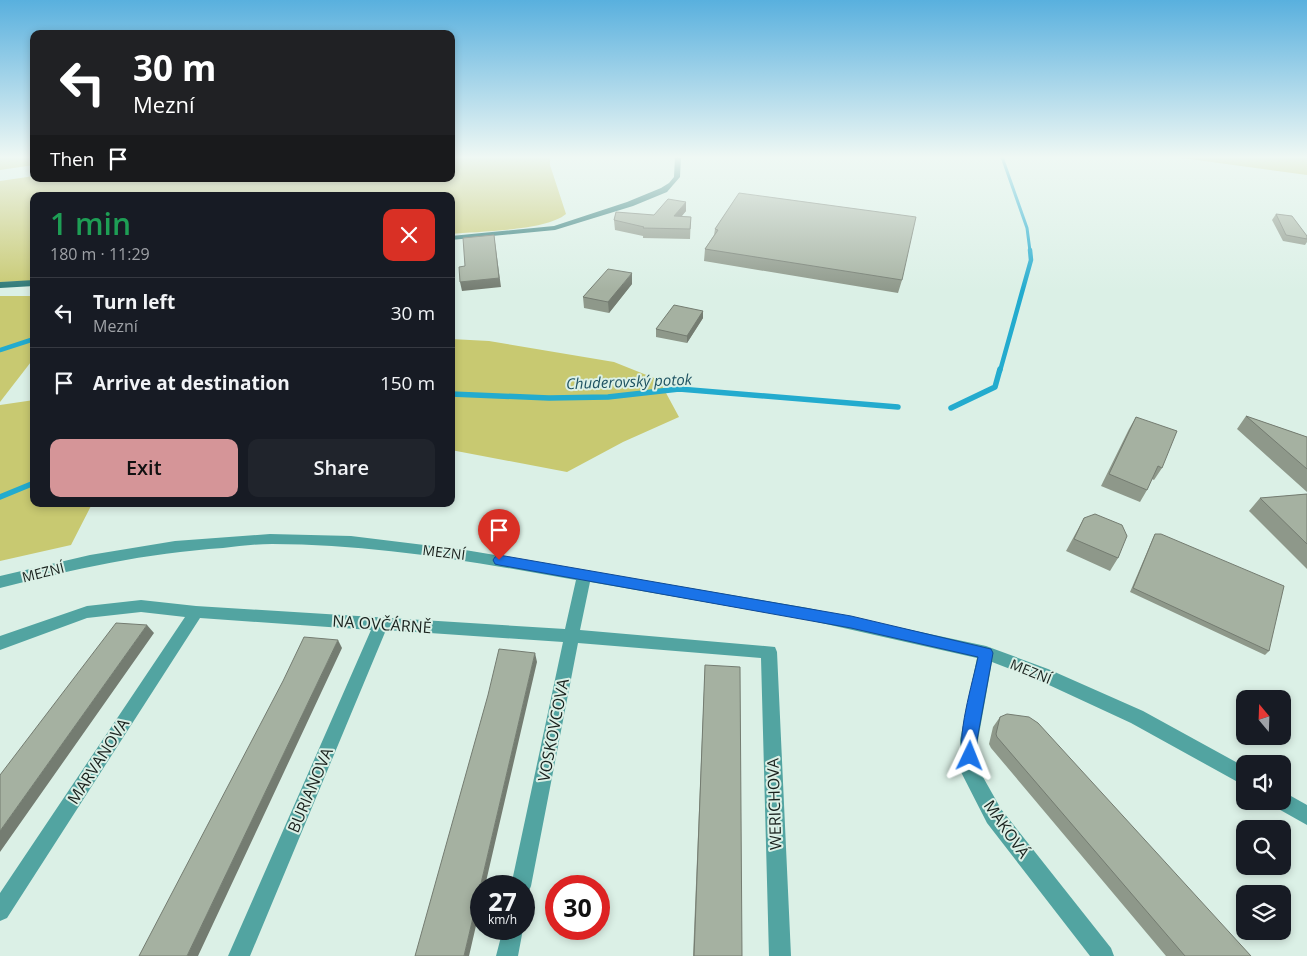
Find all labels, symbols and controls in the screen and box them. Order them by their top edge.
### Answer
text: 30 m [133,44,216,91]
icon: left [50,50,115,115]
text: Mezní [133,89,195,119]
icon: arrive [104,145,132,173]
text: Then [50,146,94,172]
text: 1 min [50,203,131,244]
button: close [383,209,435,261]
text: 180 m · 11:29 [50,243,150,265]
text: Turn left [93,289,175,315]
icon: left [50,299,78,327]
text: 30 m [391,300,435,326]
text: Mezní [93,315,138,337]
icon: arrive [50,369,78,397]
water label: Chuderovský potok [566,369,693,393]
text: Arrive at destination [93,370,290,396]
text: 150 m [380,370,435,396]
button: Exit [50,439,238,497]
button: Share [248,439,435,497]
pin [478,509,520,560]
icon: arrive [485,516,513,544]
street label: MEZNÍ [422,540,466,564]
street label: MEZNÍ [20,558,66,586]
street label: NA OVČÁRNĚ [332,610,432,638]
street label: MEZNÍ [1008,654,1054,688]
street label: VOSKOVCOVA [532,676,574,783]
north arrow [1236,690,1291,745]
map controls [1236,690,1291,940]
street label: MARVANOVA [62,713,134,808]
position arrow [943,729,995,781]
street label: BURIANOVA [282,743,338,836]
button: sound [1236,755,1291,810]
street label: WERICHOVA [761,757,787,850]
street label: MAKOVÁ [979,795,1036,863]
button: search [1236,820,1291,875]
speed limit sign: 30 [545,875,610,940]
text: 27 [488,884,517,918]
button: layers [1236,885,1291,940]
text: km/h [488,911,517,928]

